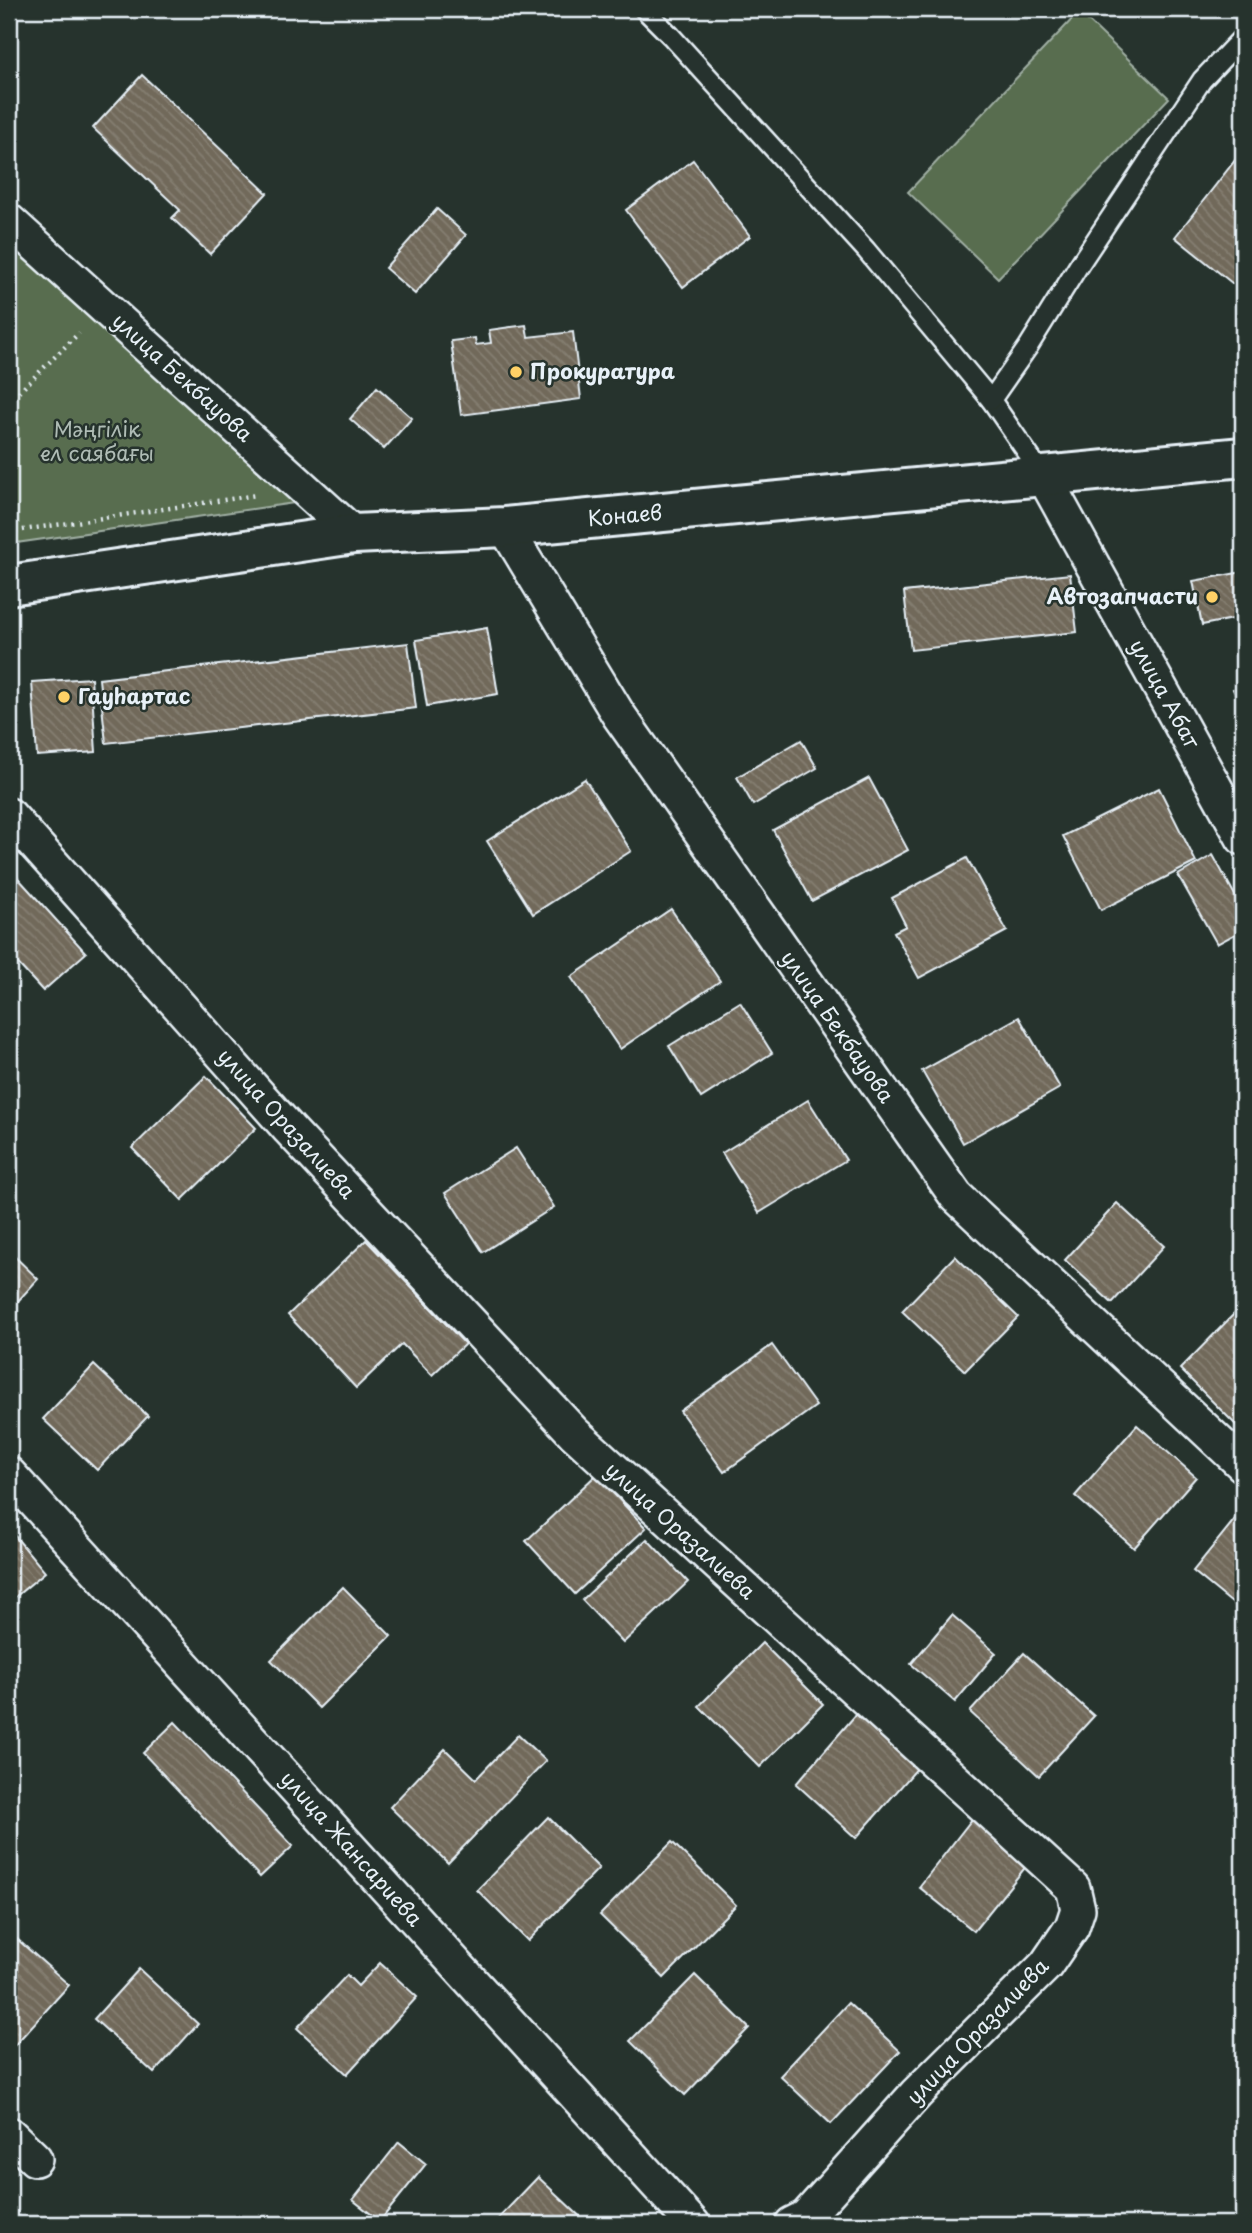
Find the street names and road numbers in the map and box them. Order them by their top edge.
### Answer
street label: улица Бекбауова [106,304,261,449]
street label: Конаев [586,495,663,533]
street label: улица Абат [1123,633,1209,754]
street label: улица Бекбауова [774,943,903,1109]
street label: улица Оразалиева [211,1040,364,1205]
street label: улица Оразалиева [599,1453,764,1606]
street label: улица Жансариева [274,1763,431,1933]
street label: улица Оразалиева [898,1950,1055,2111]

